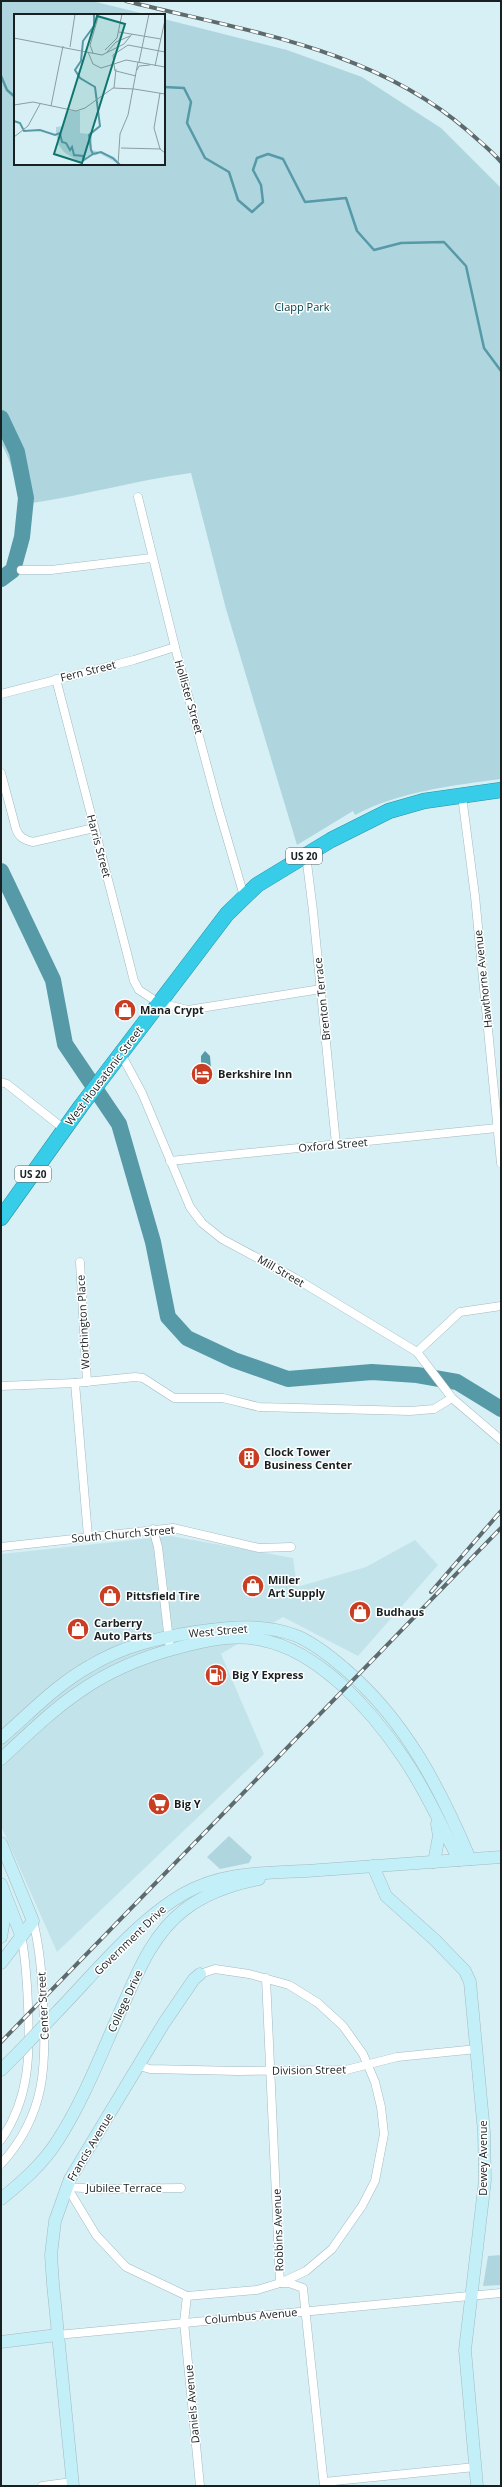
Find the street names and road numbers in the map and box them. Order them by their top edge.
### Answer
street label: Fern Street [59,656,117,685]
street label: Hollister Street [172,658,207,736]
street label: Harris Street [84,813,115,879]
road number: US 20 [286,848,322,864]
street label: Hawthorne Avenue [470,929,495,1029]
street label: Brenton Terrace [310,957,333,1041]
street label: West Housatonic Street [61,1023,146,1128]
street label: Oxford Street [298,1134,368,1155]
road number: US 20 [15,1166,51,1182]
street label: Mill Street [255,1251,307,1290]
street label: Worthington Place [73,1274,92,1370]
street label: South Church Street [71,1522,175,1545]
street label: West Street [188,1620,248,1641]
street label: Government Drive [91,1901,169,1978]
street label: College Drive [104,1967,146,2034]
street label: Center Street [33,1972,52,2040]
street label: Division Street [272,2061,346,2078]
street label: Francis Avenue [63,2110,116,2184]
street label: Dewey Avenue [475,2120,490,2196]
street label: Jubilee Terrace [85,2180,162,2195]
street label: Robbins Avenue [269,2188,286,2272]
street label: Columbus Avenue [204,2304,298,2327]
street label: Daniels Avenue [181,2364,202,2444]

